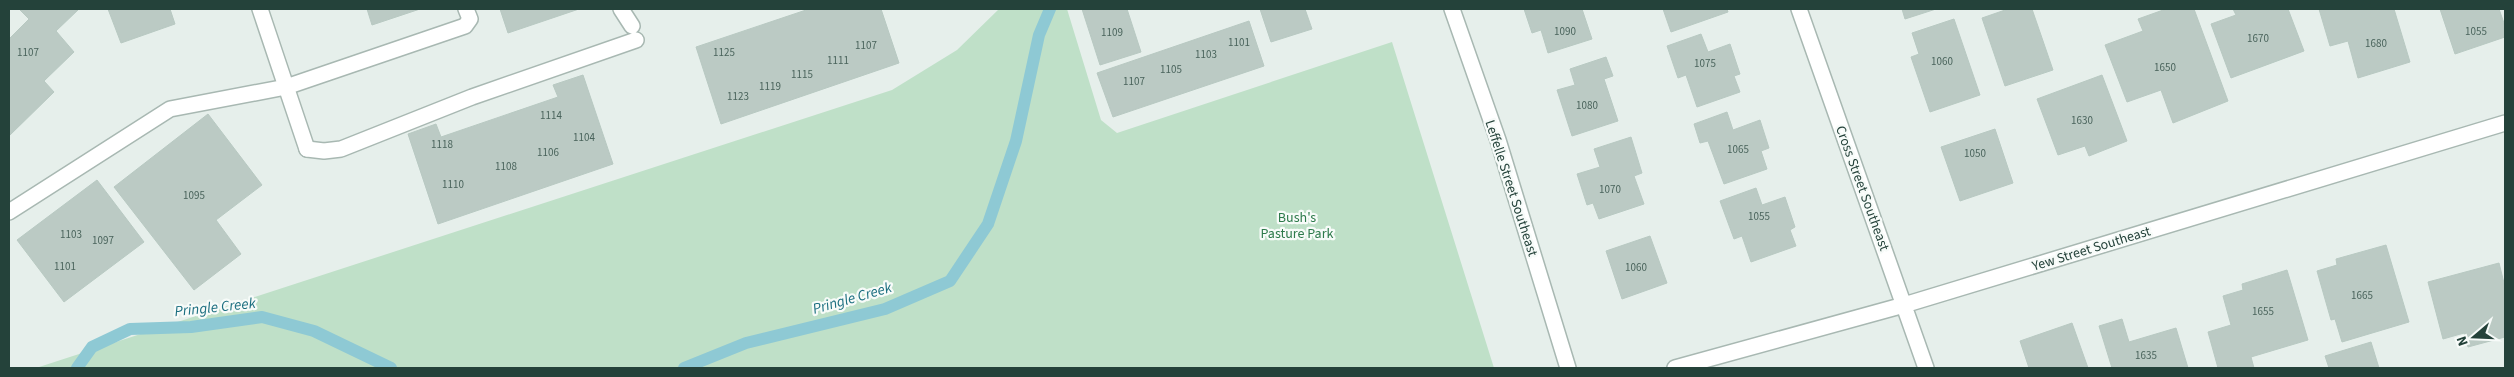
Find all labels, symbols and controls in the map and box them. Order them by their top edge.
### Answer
house number: 1090 [1554,24,1576,39]
house number: 1055 [2465,24,2487,39]
house number: 1109 [1101,25,1123,40]
house number: 1670 [2247,31,2269,46]
house number: 1101 [1228,35,1250,50]
house number: 1680 [2365,36,2387,51]
house number: 1107 [855,38,877,53]
house number: 1107 [17,45,39,60]
house number: 1125 [713,45,735,60]
house number: 1103 [1195,47,1217,62]
house number: 1111 [827,53,849,68]
house number: 1060 [1931,54,1953,69]
house number: 1075 [1694,56,1716,71]
house number: 1650 [2154,60,2176,75]
house number: 1105 [1160,62,1182,77]
house number: 1115 [791,67,813,82]
house number: 1107 [1123,74,1145,89]
house number: 1119 [759,79,781,94]
house number: 1123 [727,89,749,104]
house number: 1080 [1576,98,1598,113]
house number: 1114 [540,108,562,123]
house number: 1630 [2071,113,2093,128]
street label: Leffelle Street Southeast [1480,118,1543,259]
street label: Cross Street Southeast [1830,123,1894,254]
house number: 1104 [573,130,595,145]
house number: 1118 [431,137,453,152]
house number: 1065 [1727,142,1749,157]
house number: 1106 [537,145,559,160]
house number: 1050 [1964,146,1986,161]
house number: 1108 [495,159,517,174]
house number: 1110 [442,177,464,192]
house number: 1070 [1599,182,1621,197]
house number: 1095 [183,188,205,203]
park label: Bush's Pasture Park [1261,208,1334,244]
house number: 1055 [1748,209,1770,224]
street label: Yew Street Southeast [2029,221,2153,277]
house number: 1103 [60,227,82,242]
house number: 1097 [92,233,114,248]
house number: 1101 [54,259,76,274]
house number: 1060 [1625,260,1647,275]
water label: Pringle Creek [810,277,895,320]
house number: 1665 [2351,288,2373,303]
water label: Pringle Creek [173,293,258,322]
house number: 1655 [2252,304,2274,319]
north arrow [2449,312,2499,362]
text: N [2452,333,2474,349]
house number: 1635 [2135,348,2157,363]

